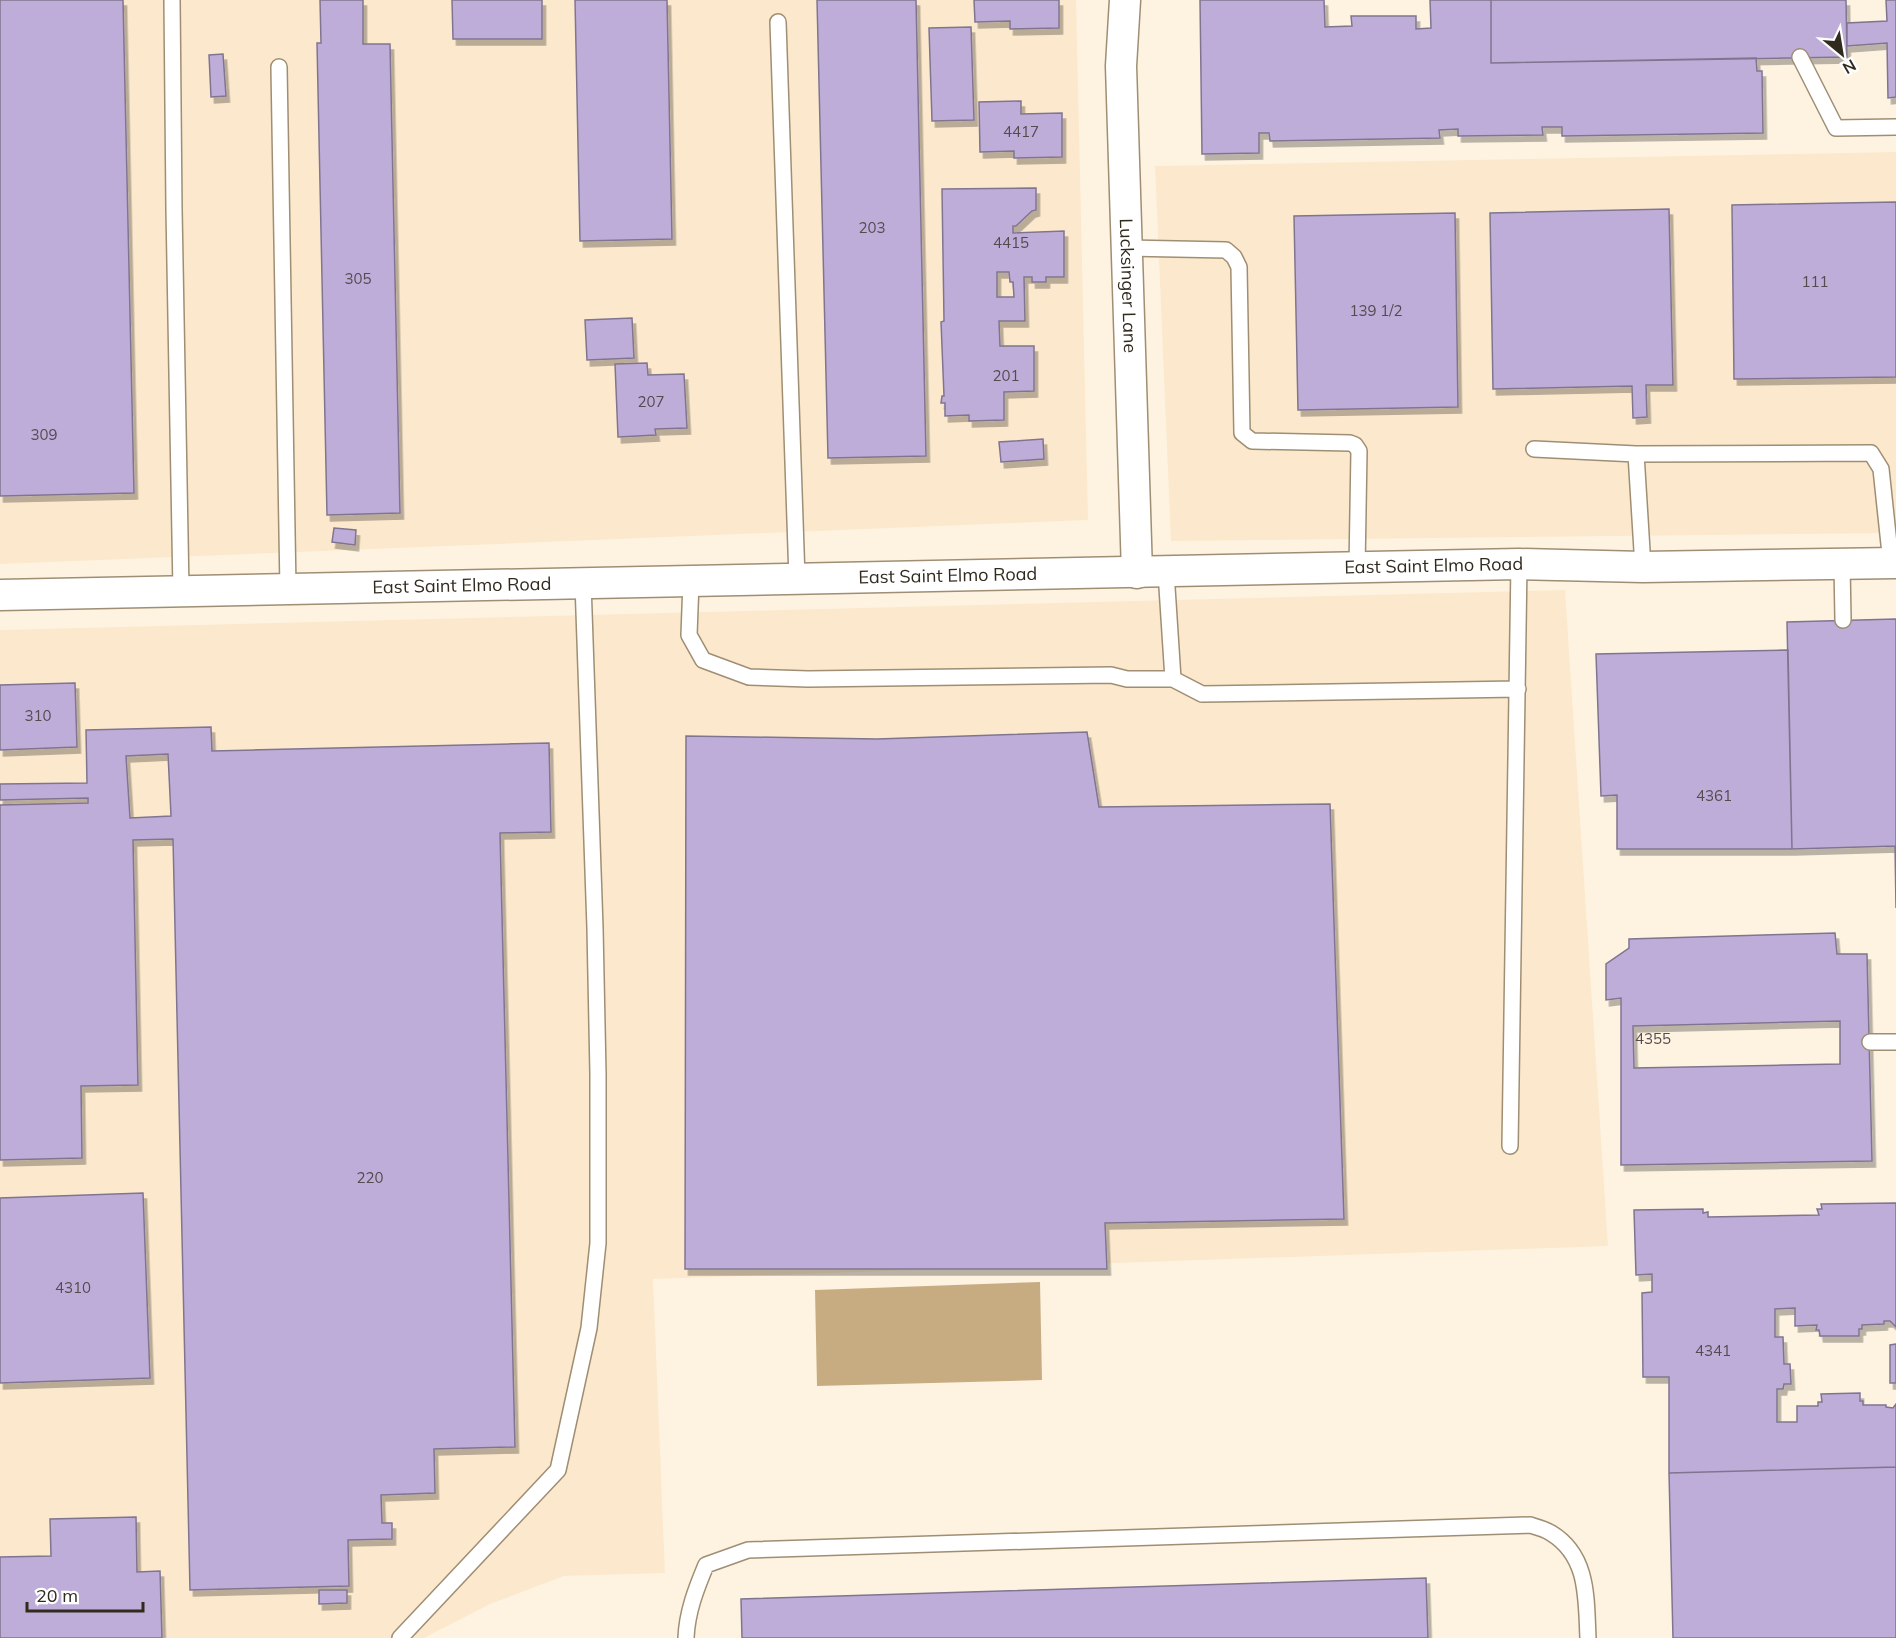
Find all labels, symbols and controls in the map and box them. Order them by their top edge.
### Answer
north arrow [1812,24,1872,84]
text: N [1839,55,1860,79]
house number: 4417 [1003,122,1039,141]
house number: 203 [858,218,886,237]
street label: Lucksinger Lane [1115,218,1142,353]
house number: 4415 [993,233,1029,252]
house number: 305 [344,269,372,288]
house number: 111 [1801,272,1829,291]
house number: 139 1/2 [1349,301,1403,320]
house number: 201 [992,366,1020,385]
house number: 207 [637,392,665,411]
house number: 309 [30,425,58,444]
street label: East Saint Elmo Road [1344,552,1523,579]
street label: East Saint Elmo Road [858,562,1037,588]
street label: East Saint Elmo Road [372,572,552,598]
house number: 310 [24,706,52,725]
house number: 4361 [1696,786,1732,805]
house number: 4355 [1635,1029,1671,1048]
house number: 220 [356,1168,384,1187]
house number: 4310 [55,1278,91,1297]
house number: 4341 [1695,1341,1731,1360]
scale bar [27,1575,142,1613]
text: 20 m [36,1584,78,1607]

